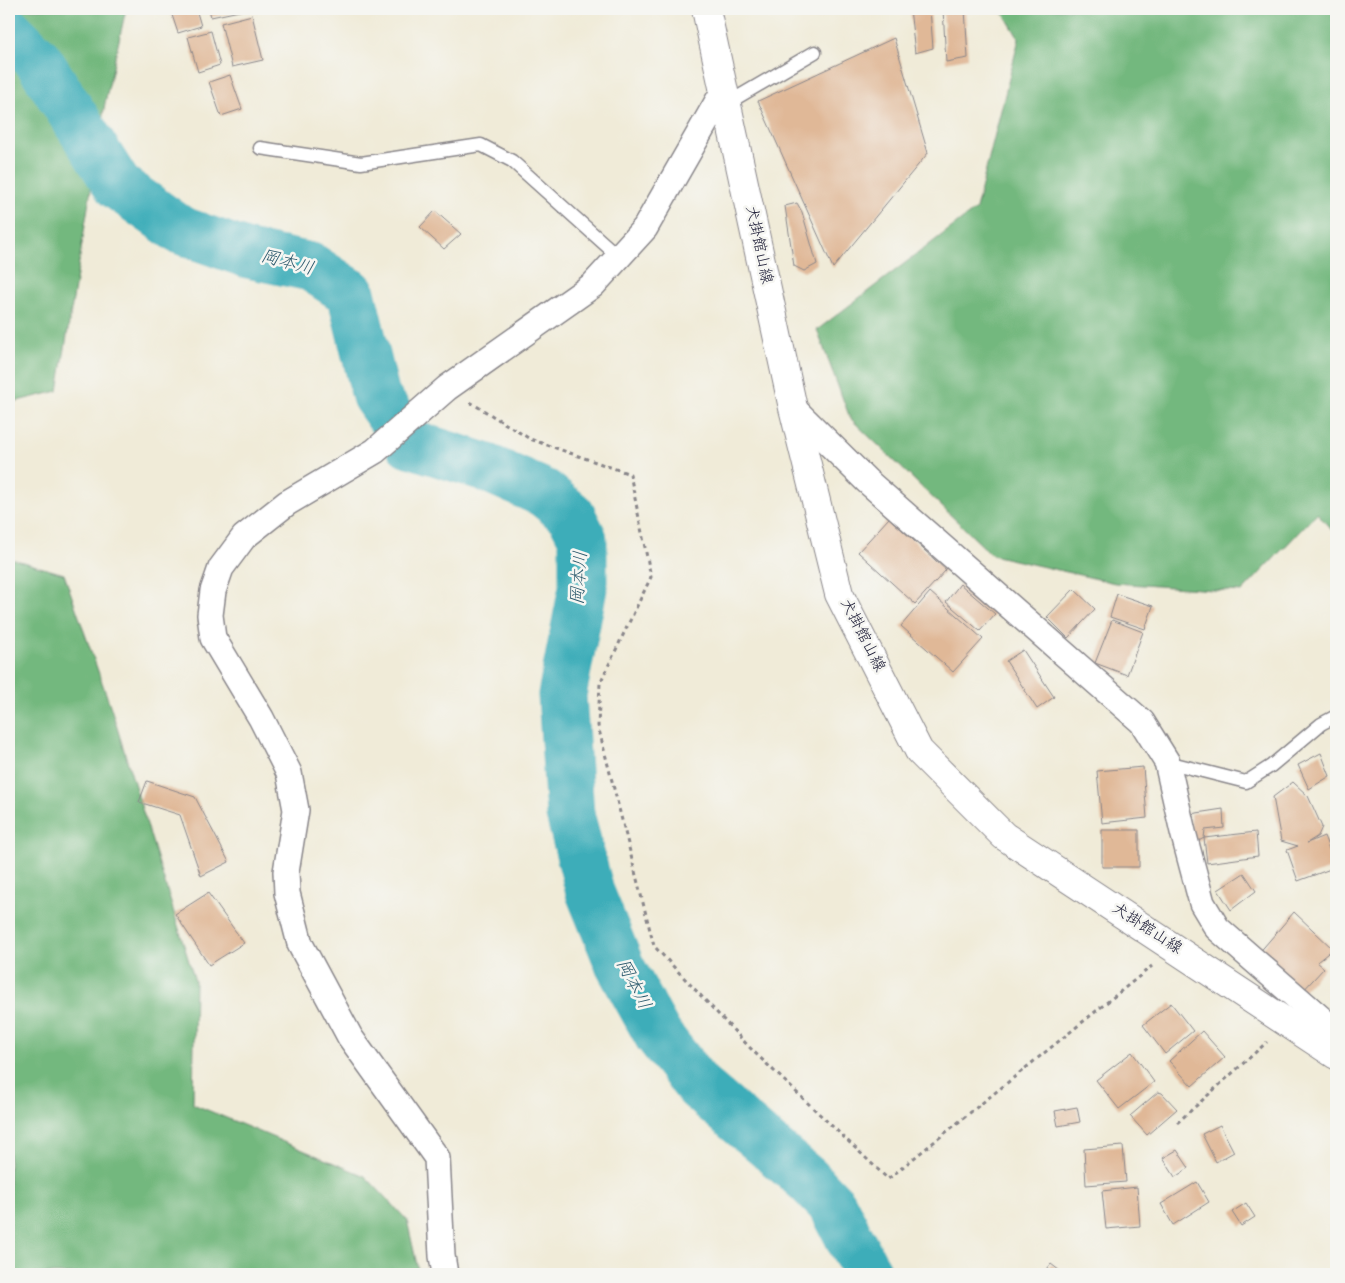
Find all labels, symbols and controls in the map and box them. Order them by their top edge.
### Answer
street label: 犬掛館山線 [739,203,777,286]
water label: 岡本川 [258,246,316,281]
water label: 岡本川 [568,550,593,606]
street label: 犬掛館山線 [834,595,889,676]
street label: 犬掛館山線 [1107,899,1186,960]
water label: 岡本川 [610,956,655,1014]

